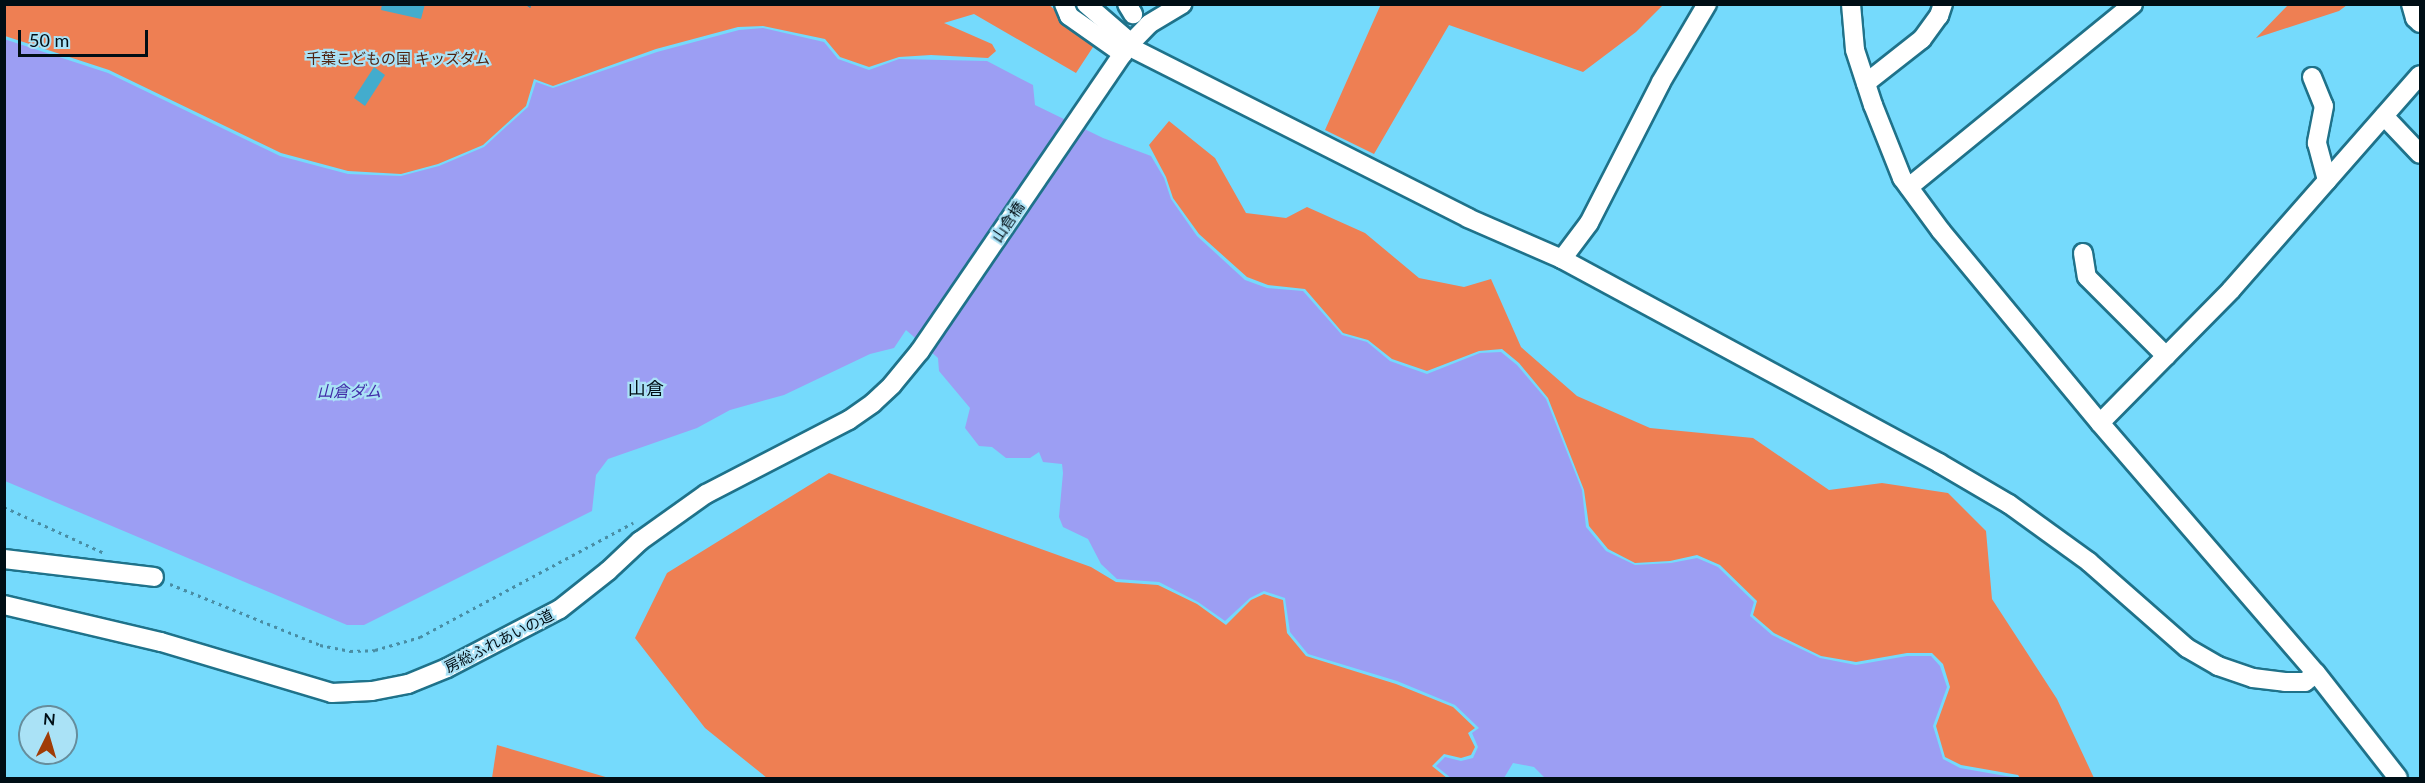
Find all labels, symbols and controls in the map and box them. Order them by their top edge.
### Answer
scale bar [21,18,152,56]
text: 50 m [29,29,69,51]
park label: 千葉こどもの国 キッズダム [306,50,490,68]
street label: 山倉橋 [988,198,1028,246]
district label: 山倉 [628,377,664,399]
water label: 山倉ダム [317,381,381,401]
street label: 房総ふれあいの道 [441,606,557,676]
north arrow [18,705,78,765]
text: N [42,709,56,729]

